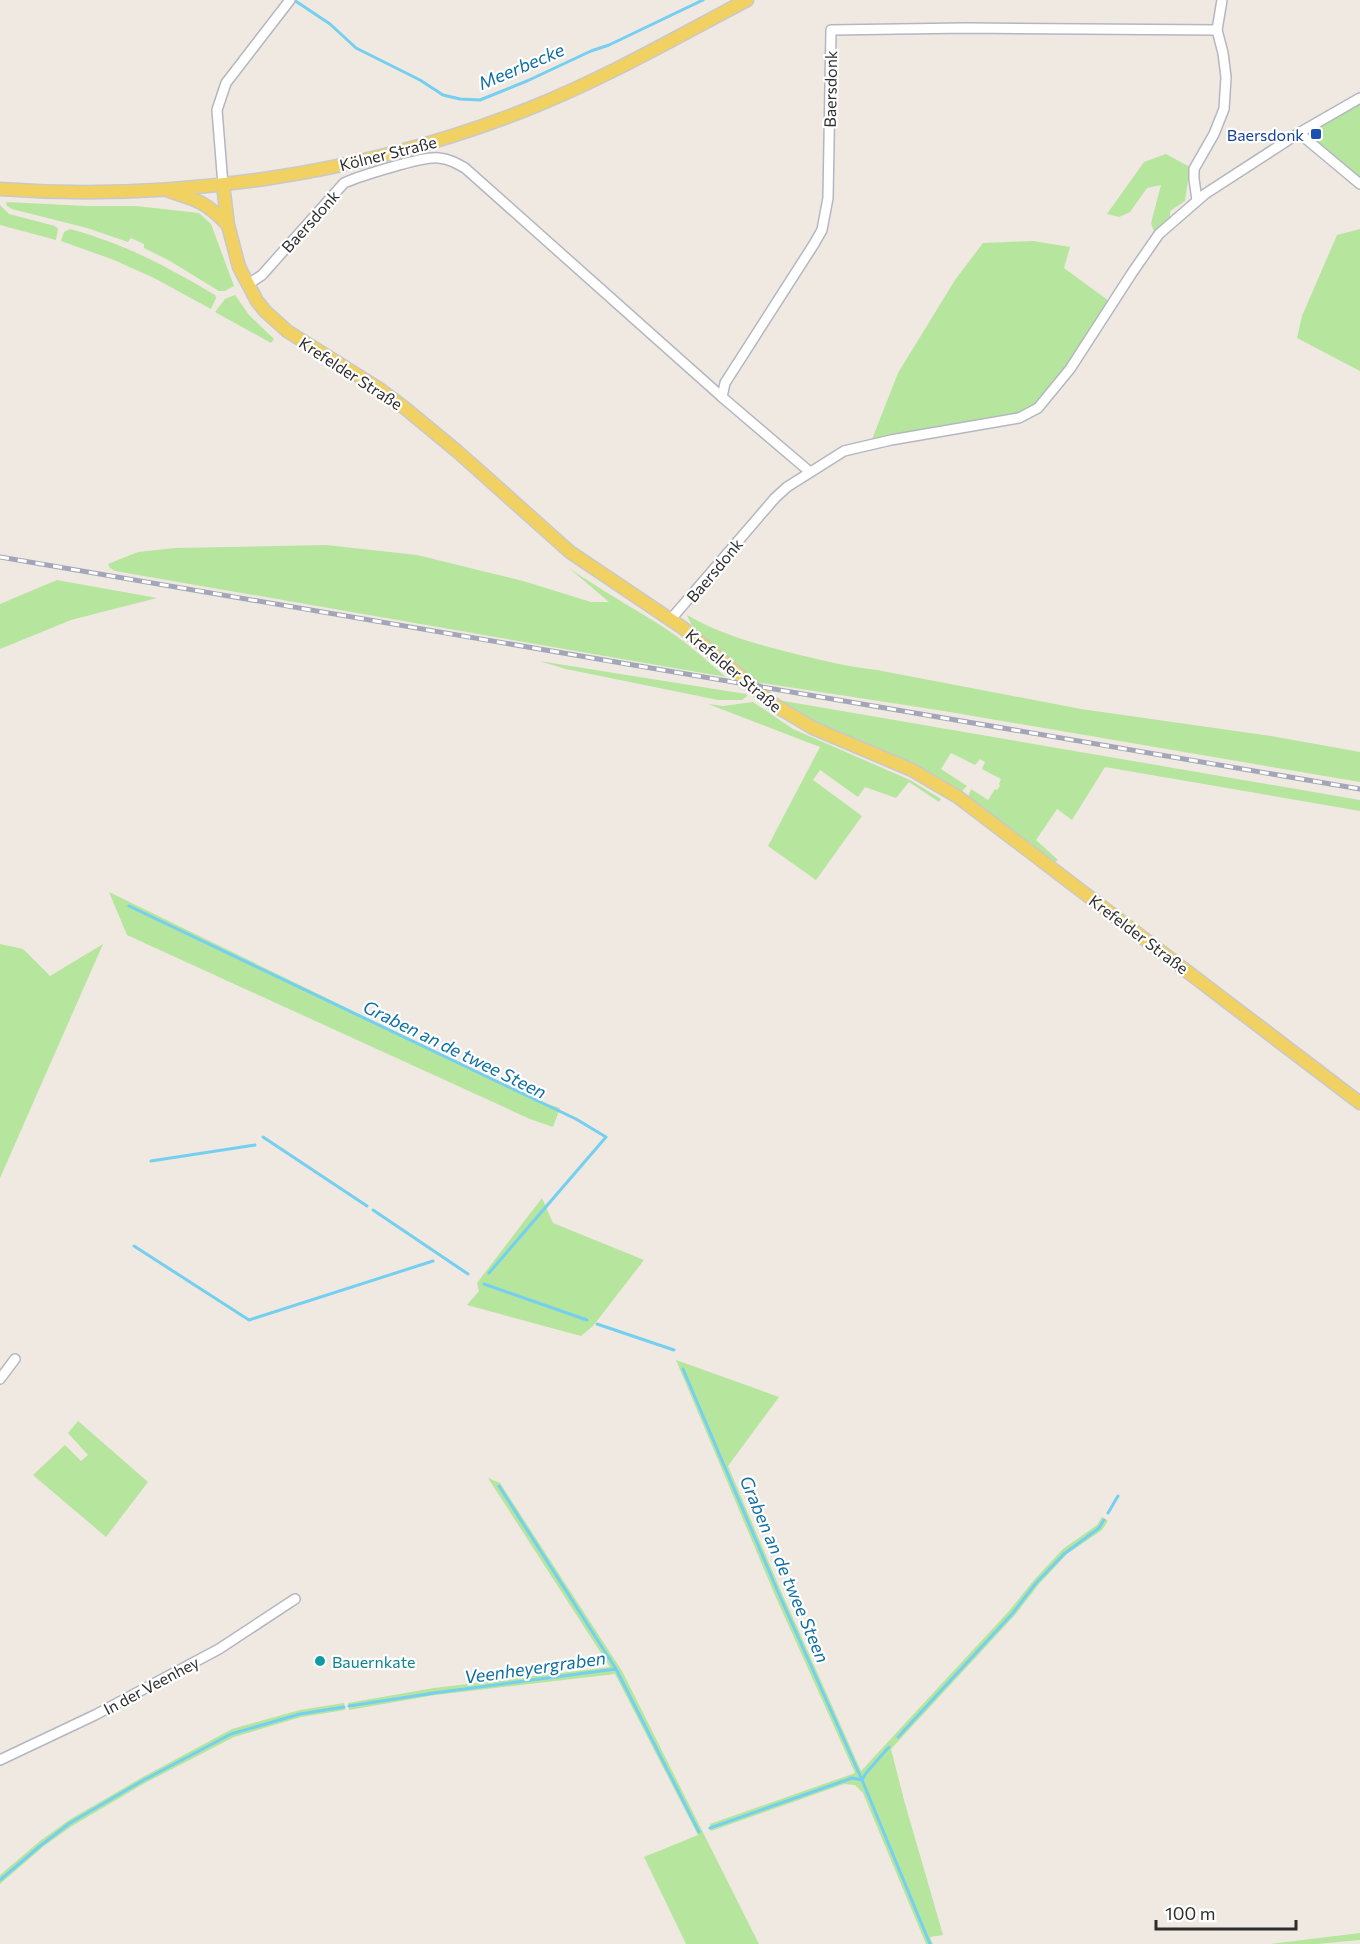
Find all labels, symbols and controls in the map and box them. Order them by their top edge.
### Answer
water label: Meerbecke [475,38,568,94]
street label: Baersdonk [820,50,840,128]
place label: Baersdonk [1227,125,1304,144]
marker: Baersdonk [1309,127,1323,141]
street label: Kölner Straße [337,132,439,174]
street label: Baersdonk [277,186,343,256]
street label: Krefelder Straße [296,333,406,413]
street label: Baersdonk [682,534,746,606]
street label: Krefelder Straße [682,624,786,716]
street label: Krefelder Straße [1086,891,1192,977]
water label: Graben an de twee Steen [360,995,550,1103]
water label: Graben an de twee Steen [736,1472,834,1666]
water label: Veenheyergraben [463,1646,607,1688]
street label: In der Veenhey [100,1652,202,1718]
place label: Bauernkate [332,1652,416,1671]
marker: Bauernkate [313,1654,327,1668]
scale bar [1156,1893,1296,1931]
text: 100 m [1165,1902,1215,1924]

